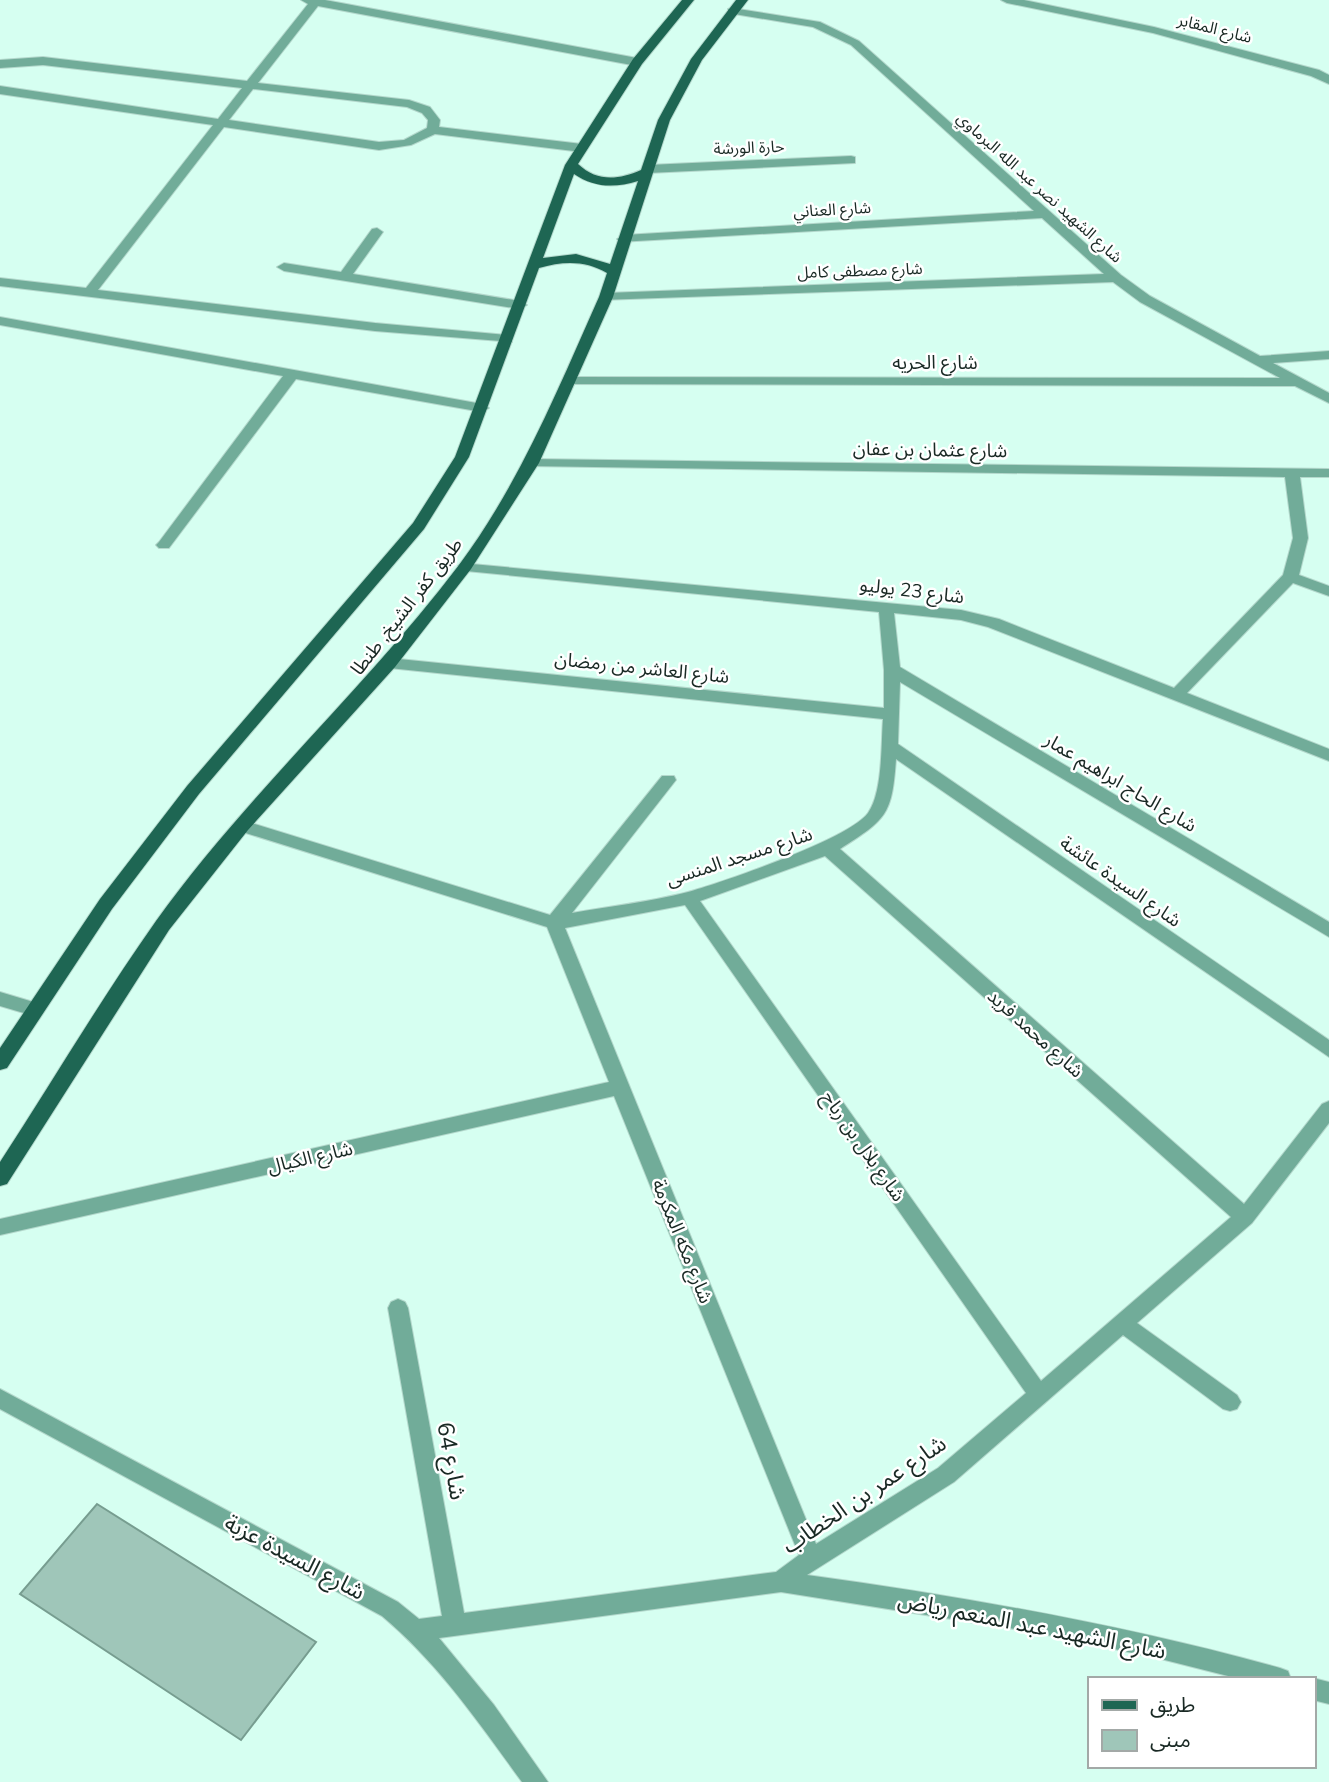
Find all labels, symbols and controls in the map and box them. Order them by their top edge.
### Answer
street label: شارع المقابر [1174,9,1254,50]
street label: شارع الشهيد نصر عبد الله البرماوي [951,107,1127,269]
street label: حارة الورشة [713,136,785,160]
street label: شارع العناني [793,197,872,224]
street label: شارع مصطفى كامل [797,258,923,285]
street label: شارع الحريه [892,350,978,376]
street label: شارع عثمان بن عفان [853,436,1007,464]
street label: طريق كفر الشيخ, طنطا [345,532,470,681]
street label: شارع 23 يوليو [858,572,966,610]
street label: شارع العاشر من رمضان [553,646,731,690]
street label: شارع الحاج ابراهيم عمار [1038,726,1202,840]
street label: شارع مسجد المنسى [663,821,816,893]
street label: شارع السيدة عائشة [1054,830,1186,933]
street label: شارع محمد فريد [982,984,1089,1084]
street label: شارع بلال بن رباح [815,1086,911,1207]
street label: شارع الكيال [265,1136,355,1180]
street label: شارع مكه المكرمة [645,1175,719,1307]
street label: شارع 64 [428,1420,474,1503]
street label: شارع عمر بن الخطاب [776,1428,953,1562]
street label: شارع السيدة عزبة [219,1507,371,1608]
street label: شارع الشهيد عبد المنعم رياض [895,1584,1169,1668]
legend [1088,1677,1315,1768]
text: طريق [1150,1691,1195,1719]
text: مبنى [1150,1726,1191,1754]

